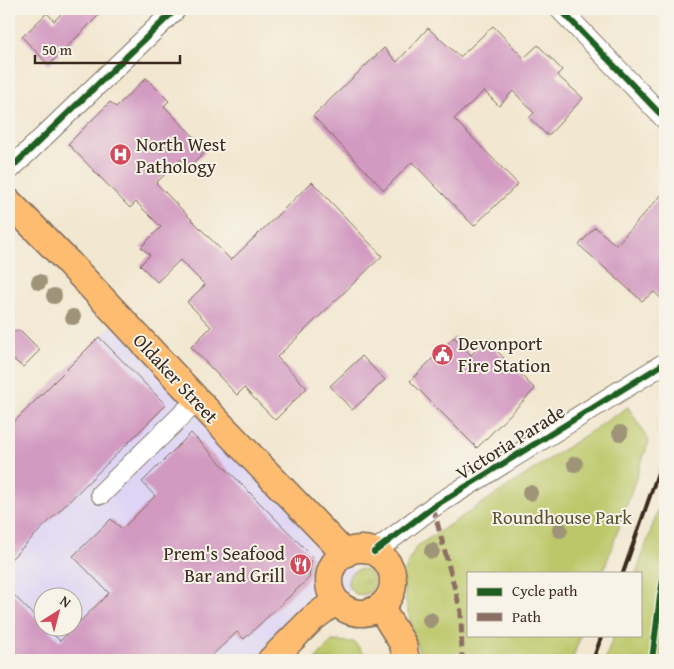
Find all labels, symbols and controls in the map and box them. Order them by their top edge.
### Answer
scale bar [35,32,180,64]
text: 50 m [42,39,73,60]
place label: North West Pathology [136,130,226,180]
hospital icon: North West Pathology [108,143,132,167]
street label: Oldaker Street [127,327,225,430]
place label: Devonport Fire Station [458,329,551,379]
public building icon: Devonport Fire Station [430,342,454,366]
street label: Victoria Parade [450,397,570,487]
park label: Roundhouse Park [492,503,632,531]
place label: Prem's Seafood Bar and Grill [163,539,286,589]
restaurant icon: Prem's Seafood Bar and Grill [289,552,313,576]
legend [467,572,642,636]
text: Cycle path [512,580,578,601]
north arrow [32,586,82,636]
text: N [56,591,76,613]
text: Path [512,606,541,627]

